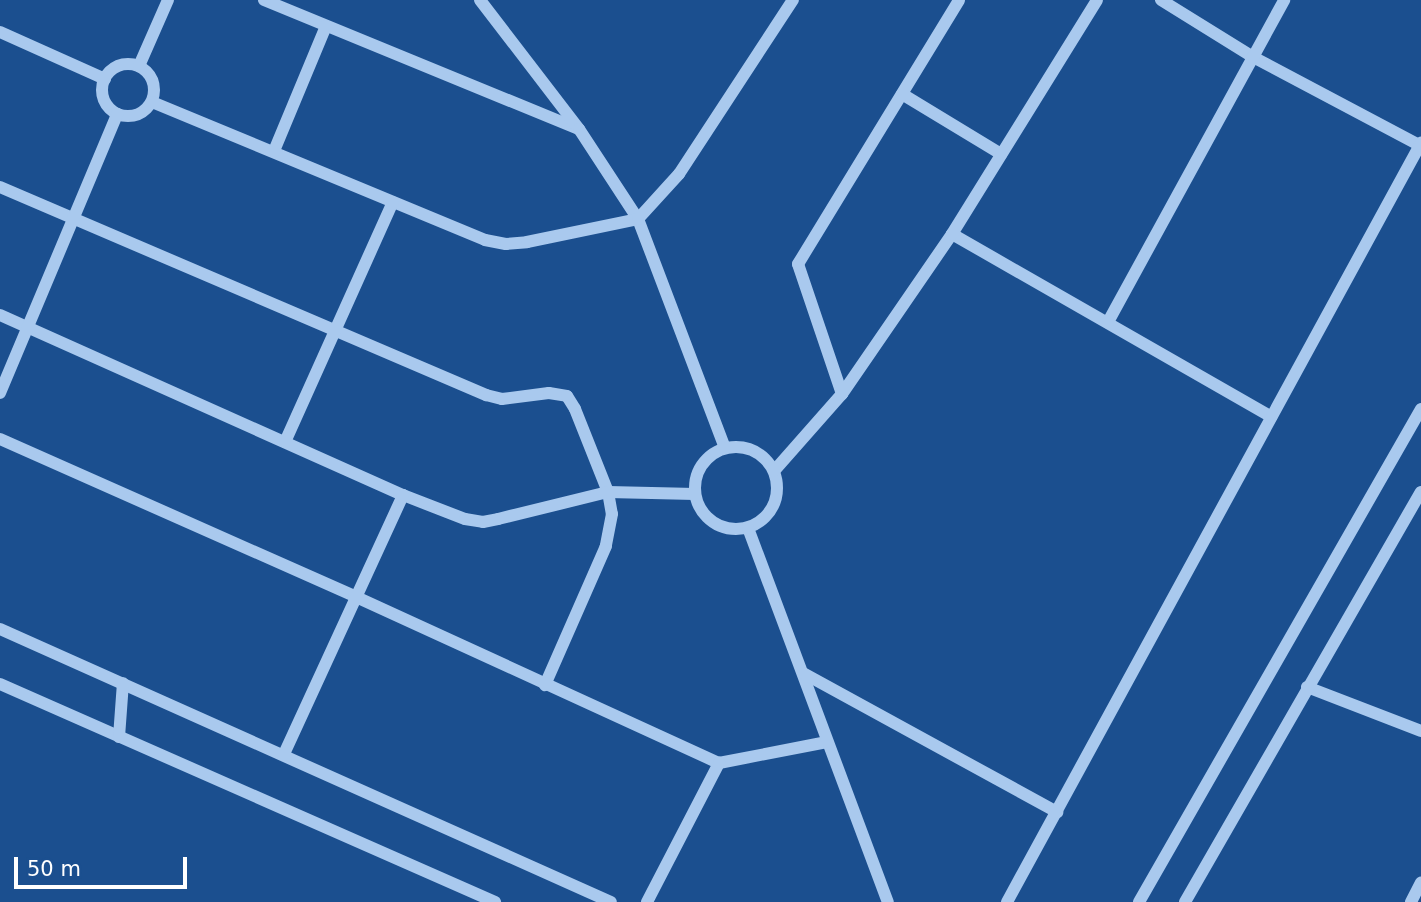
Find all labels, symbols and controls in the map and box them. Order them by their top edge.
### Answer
scale bar [18,842,191,886]
text: 50 m [27,857,81,881]

